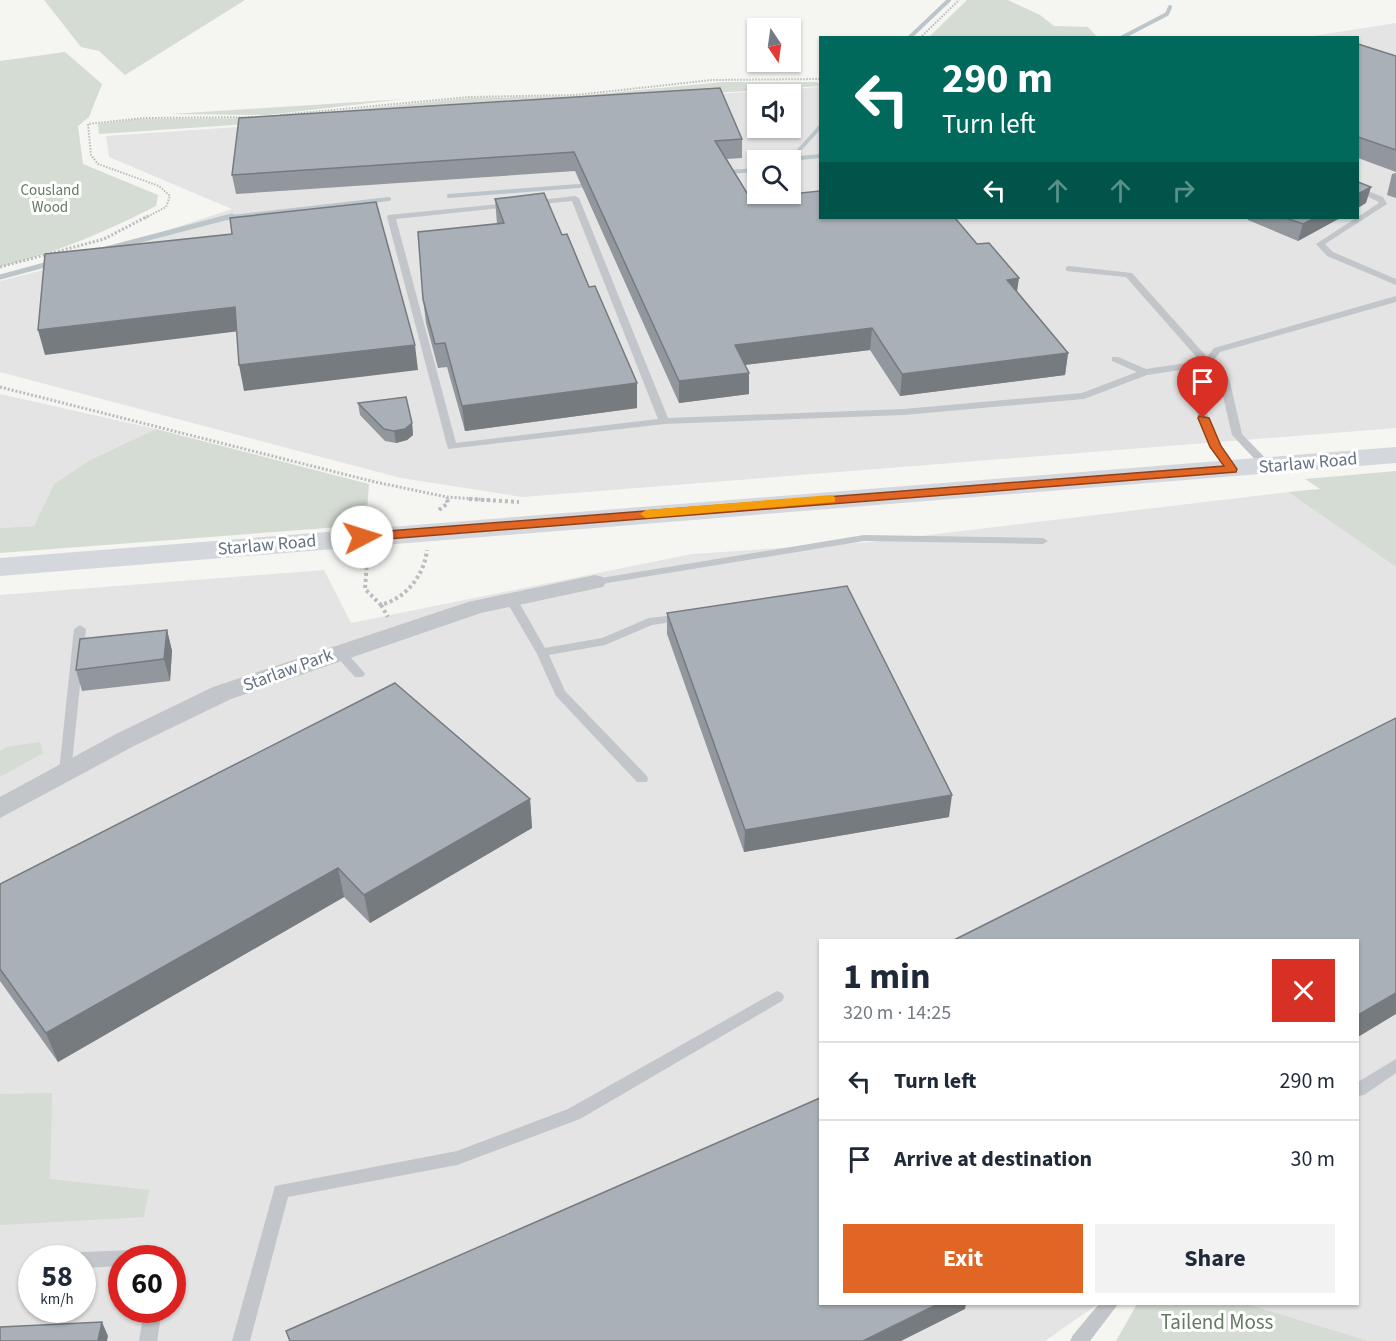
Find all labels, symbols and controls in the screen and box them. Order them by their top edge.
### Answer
north arrow [747,18,801,72]
map controls [747,18,801,204]
text: 290 m [942,49,1053,109]
icon: left [843,60,921,138]
button: sound [747,84,801,138]
text: Turn left [942,105,1036,144]
button: search [747,150,801,204]
icon: left [978,174,1011,207]
icon: ahead [1041,174,1074,207]
icon: ahead [1104,174,1137,207]
icon: right [1167,174,1200,207]
park label: Cousland Wood [20,180,80,218]
pin [1177,356,1228,418]
icon: arrive [1186,365,1219,398]
street label: Starlaw Road [1258,446,1358,480]
position arrow [330,505,394,569]
street label: Starlaw Road [217,528,317,562]
street label: Starlaw Park [240,642,337,698]
text: 1 min [843,951,931,1002]
button: close [1272,959,1335,1022]
text: 320 m · 14:25 [843,999,951,1027]
icon: left [843,1065,876,1098]
text: Turn left [894,1065,976,1097]
text: 290 m [1280,1065,1335,1097]
icon: arrive [843,1143,876,1176]
text: Arrive at destination [894,1143,1092,1175]
text: 30 m [1290,1143,1335,1175]
button: Exit [843,1224,1083,1293]
button: Share [1095,1224,1335,1293]
speed limit sign: 60 [108,1245,186,1323]
text: 58 [41,1255,73,1298]
text: km/h [40,1289,74,1310]
park label: Tailend Moss [1161,1307,1274,1337]

